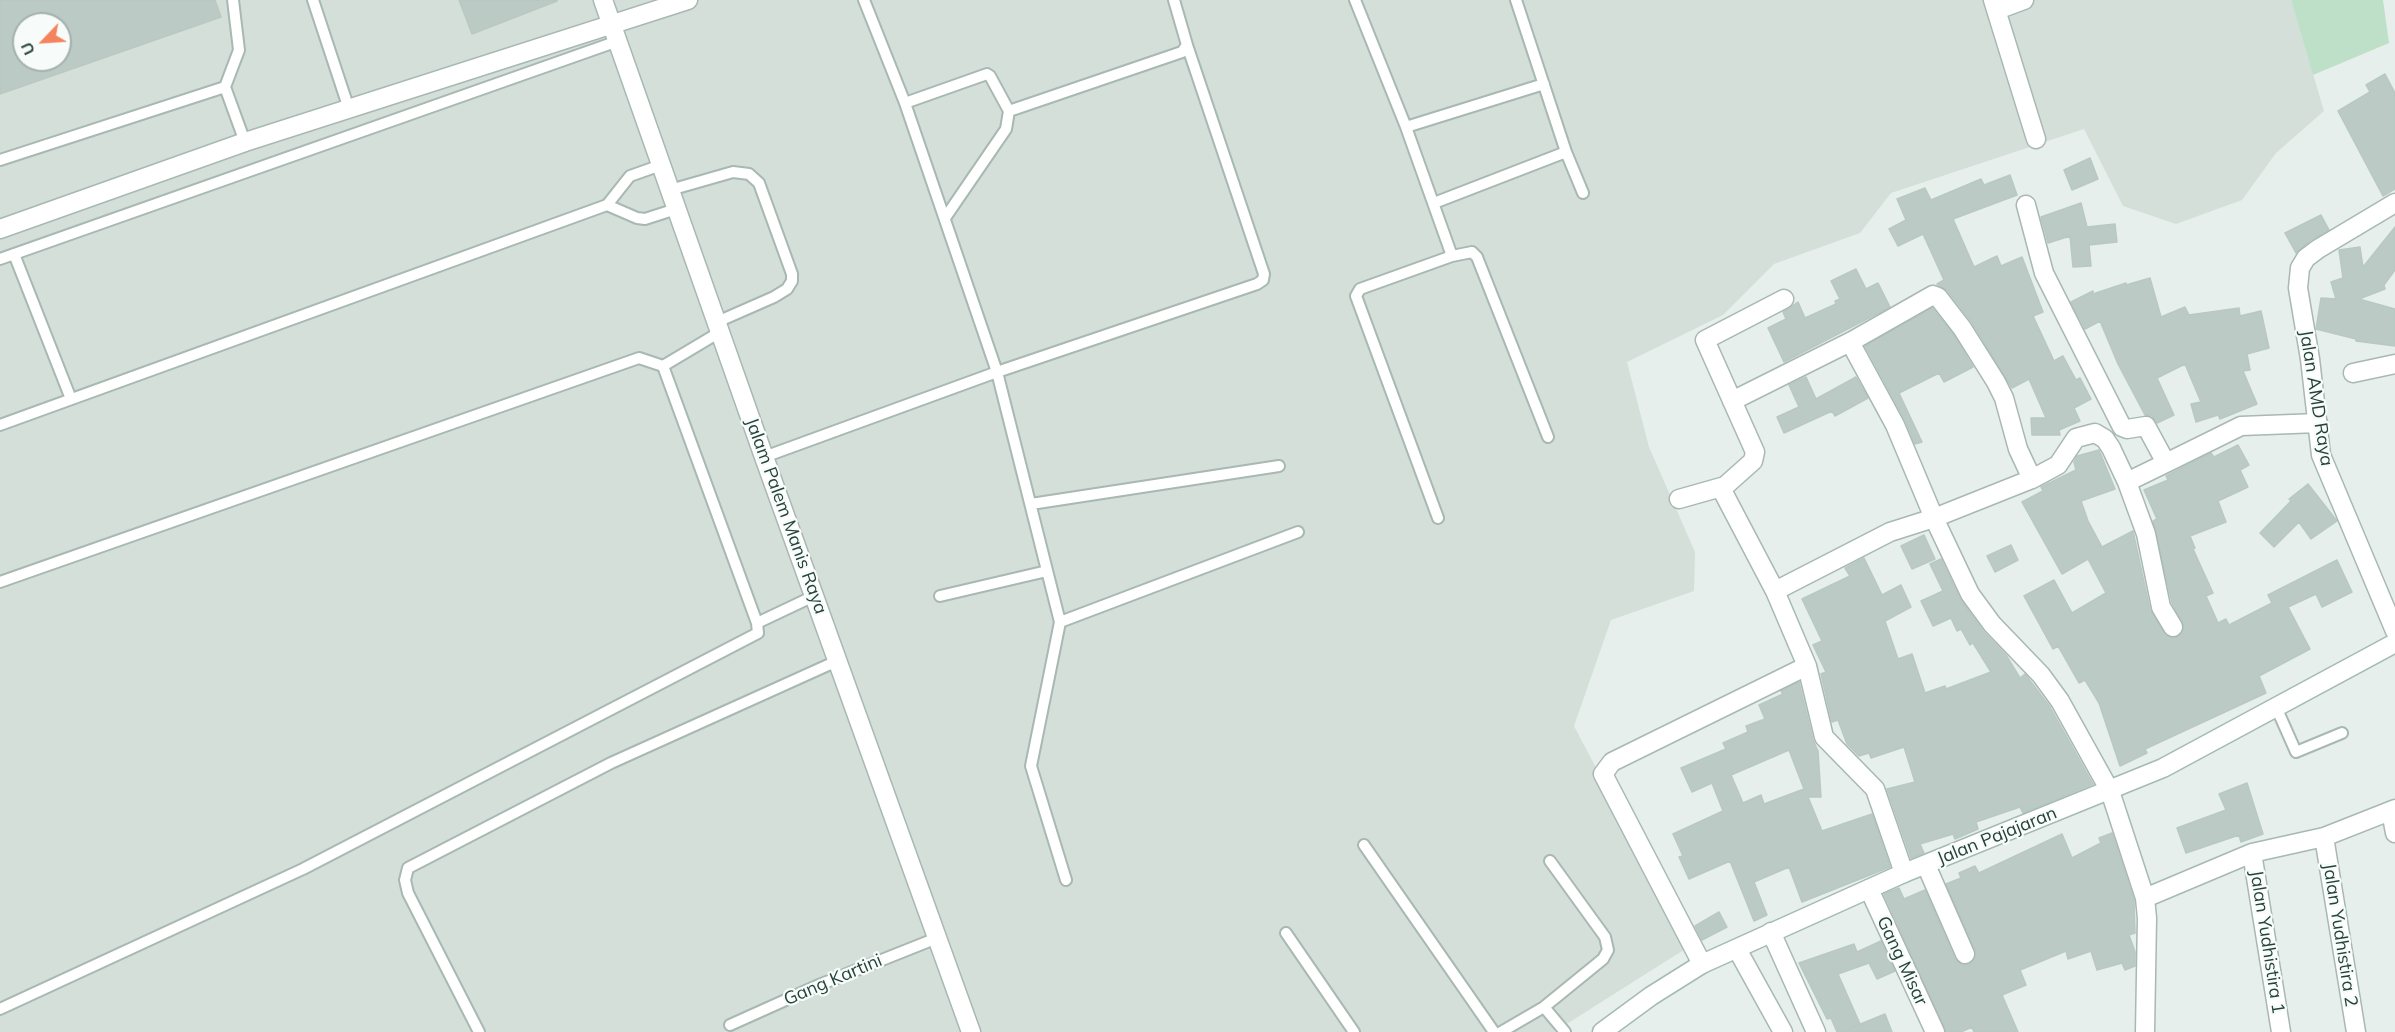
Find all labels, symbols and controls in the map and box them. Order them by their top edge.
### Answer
north arrow [12,12,72,72]
text: U [16,39,39,58]
street label: Jalan AMD Raya [2295,329,2337,467]
street label: Jalam Palem Manis Raya [740,415,832,617]
street label: Jalan Pajajaran [1934,802,2060,870]
street label: Jalan Yudhistira 2 [2318,862,2362,1008]
street label: Jalan Yudhistira 1 [2245,869,2289,1015]
street label: Gang Misar [1872,913,1932,1009]
street label: Gang Kartini [781,950,885,1010]

